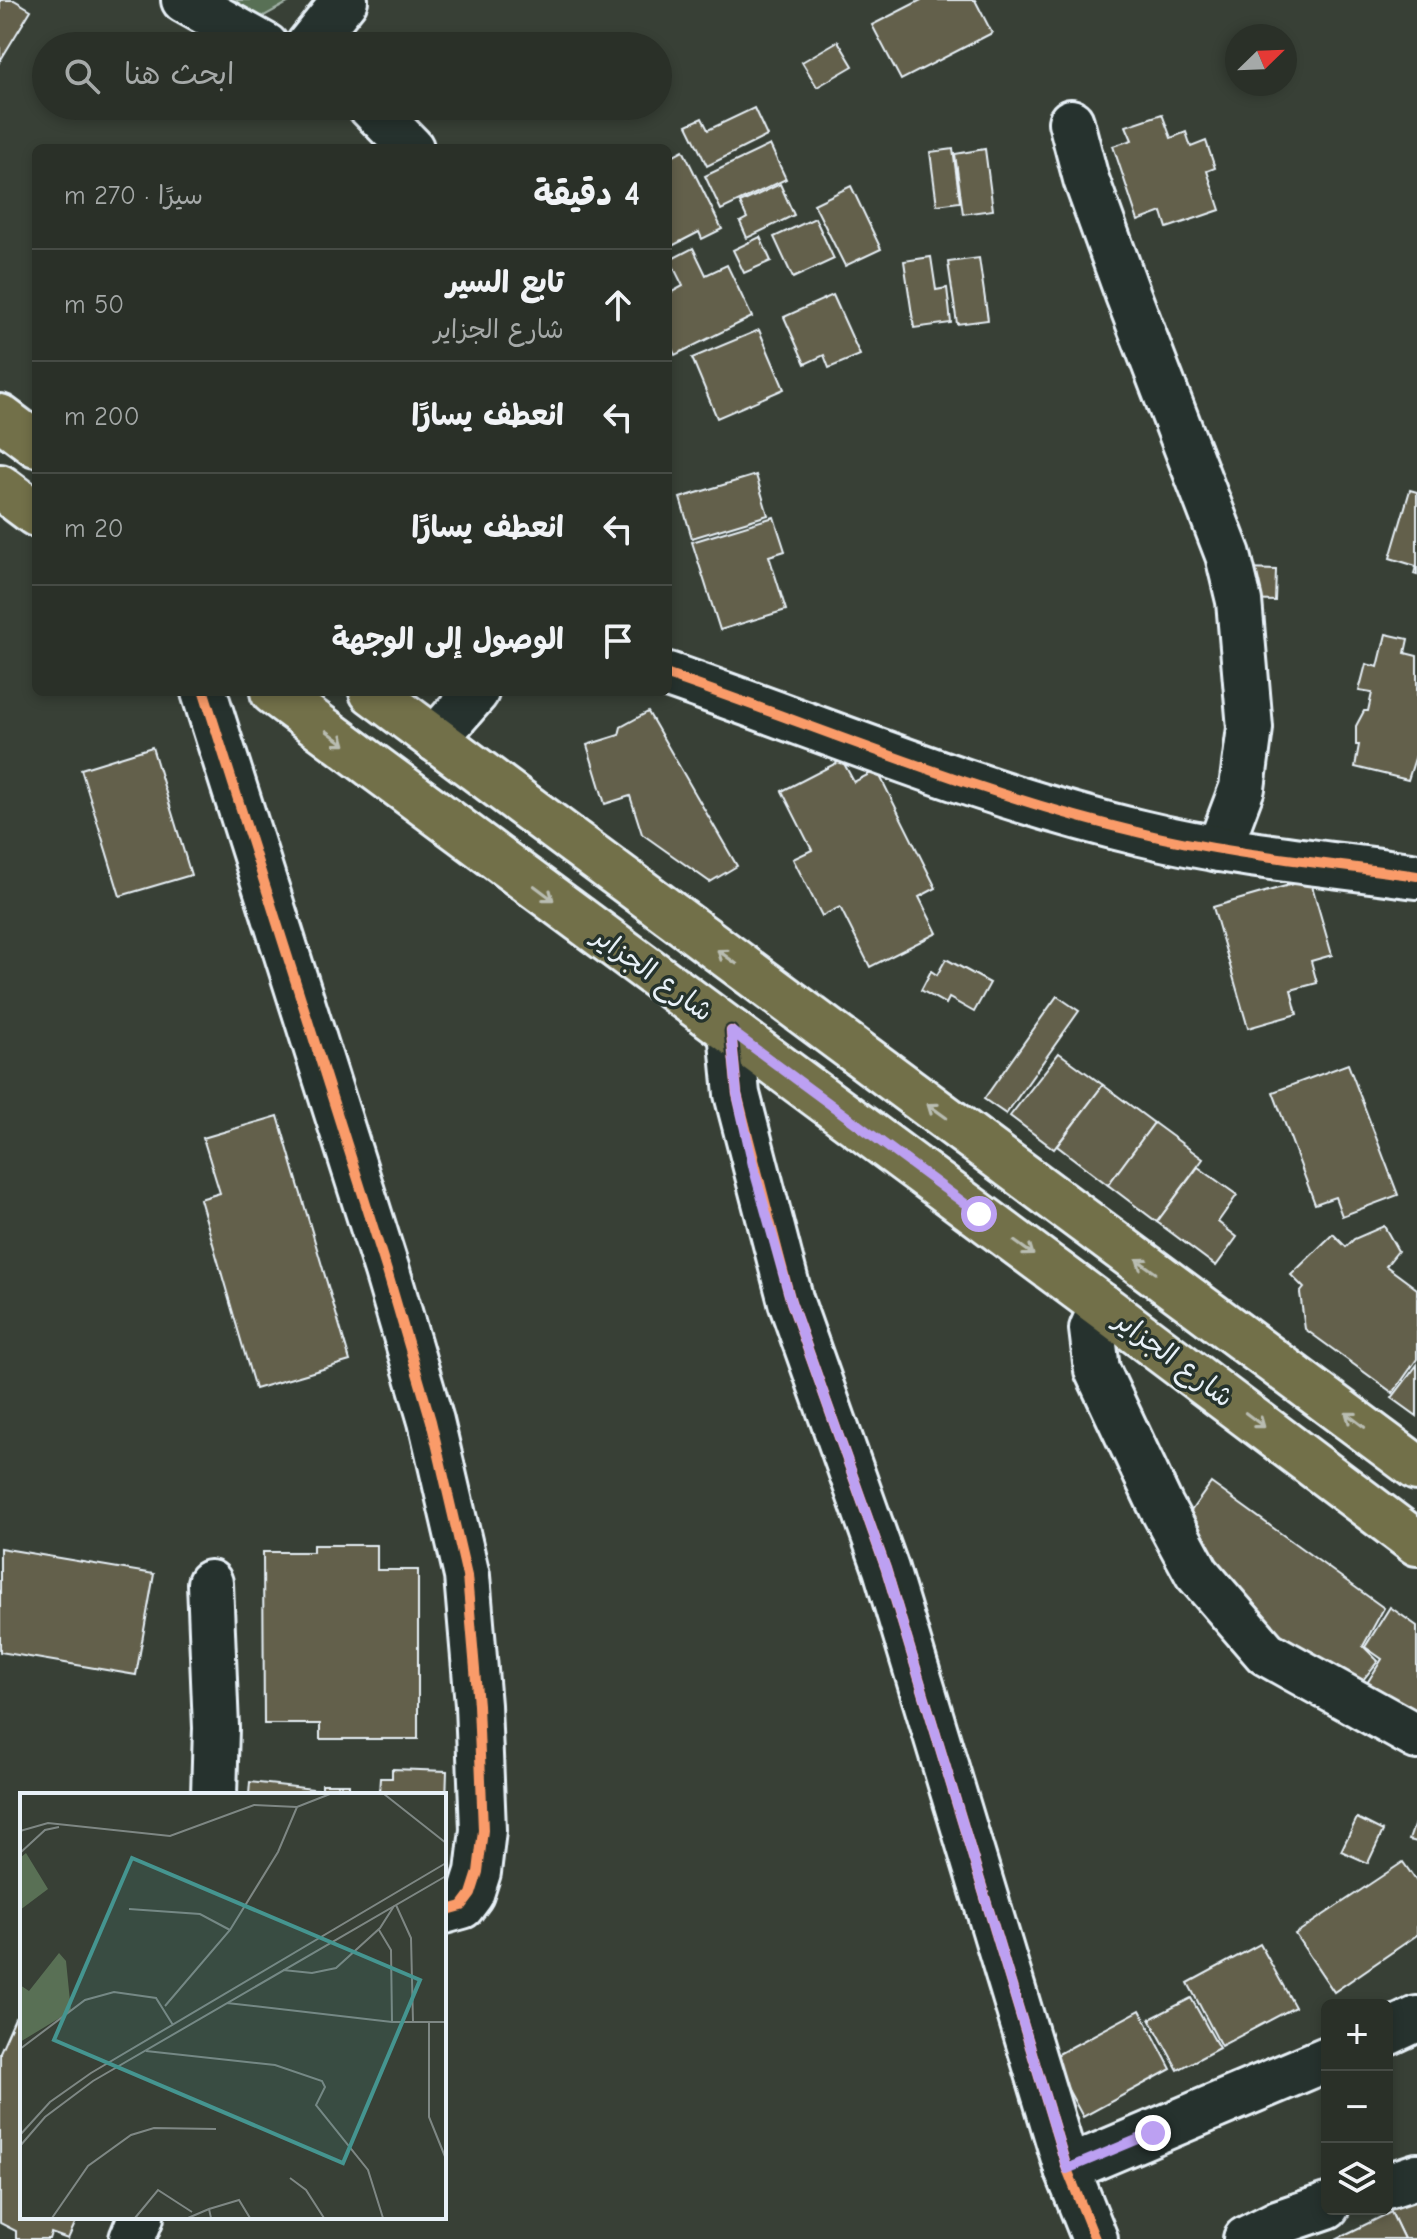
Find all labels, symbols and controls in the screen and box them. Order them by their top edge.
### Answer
north arrow [1225,24,1297,96]
search box [32,32,672,120]
icon: search [60,54,104,98]
text: ابحث هنا [124,57,234,92]
text: 4 دقيقة [534,174,640,214]
text: سيرًا · 270 m [64,181,203,211]
text: تابع السير [446,265,564,300]
icon: ahead [596,283,640,327]
text: 50 m [64,290,124,320]
text: شارع الجزاير [434,315,564,345]
icon: left [596,395,640,439]
text: انعطف يسارًا [412,398,564,433]
text: 200 m [64,402,139,432]
icon: left [596,507,640,551]
text: انعطف يسارًا [412,510,564,545]
text: 20 m [64,514,124,544]
icon: arrive [596,619,640,663]
text: الوصول إلى الوجهة [332,622,564,657]
one-way arrow [324,730,346,747]
one-way arrow [533,885,555,902]
street label: شارع الجزاير [584,919,719,1031]
one-way arrow [717,949,738,966]
one-way arrow [927,1103,948,1120]
route start [961,1196,997,1232]
one-way arrow [1013,1239,1034,1256]
one-way arrow [1136,1257,1157,1274]
street label: شارع الجزاير [1105,1303,1240,1416]
one-way arrow [1243,1411,1265,1428]
one-way arrow [1345,1412,1366,1429]
inset map [20,1793,446,2219]
map controls [1321,1999,1393,2215]
button: + [1321,1999,1393,2071]
button: − [1321,2071,1393,2143]
route end [1135,2115,1171,2151]
button: layers [1321,2143,1393,2215]

